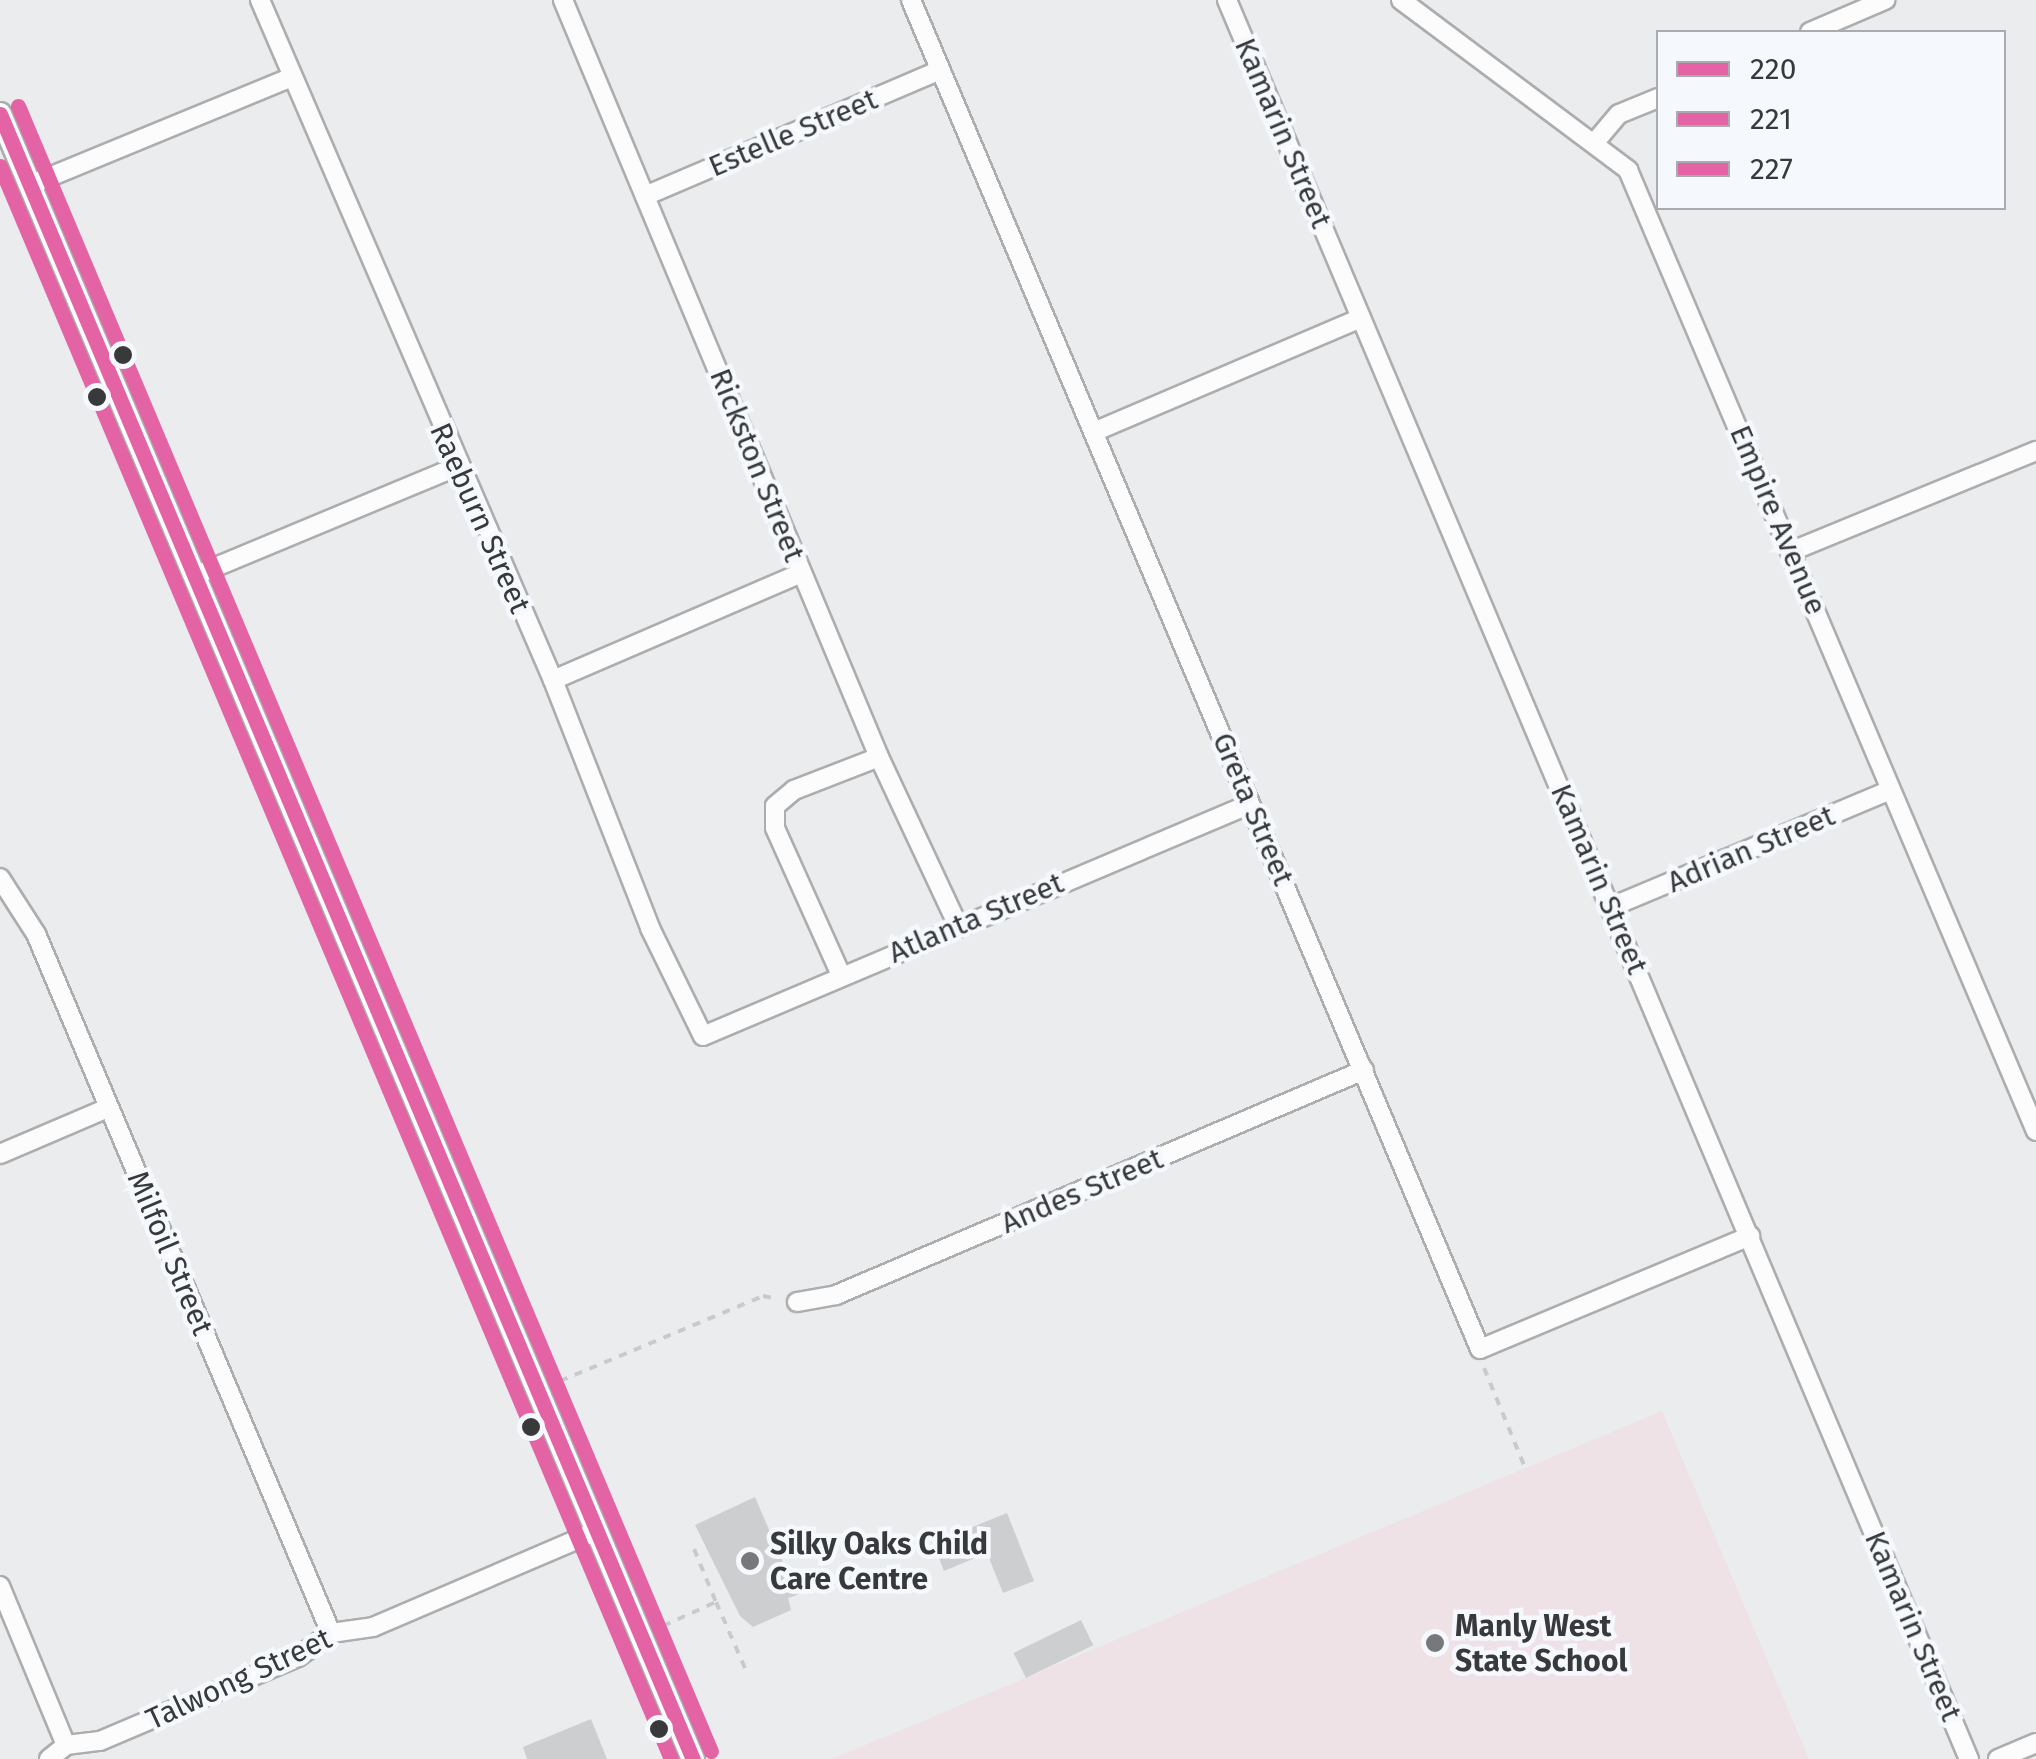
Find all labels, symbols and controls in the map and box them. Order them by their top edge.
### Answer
legend [1656,30,2006,210]
street label: Kamarin Street [1227,33,1339,233]
text: 220 [1750,51,1796,87]
street label: Estelle Street [703,81,883,185]
text: 221 [1750,101,1792,137]
text: 227 [1750,151,1793,187]
unlabelled marker [113,345,133,365]
street label: Rickston Street [702,363,812,567]
unlabelled marker [87,387,107,407]
street label: Raeburn Street [422,417,538,619]
street label: Empire Avenue [1722,420,1834,620]
street label: Greta Street [1205,727,1301,891]
street label: Kamarin Street [1543,779,1655,979]
street label: Adrian Street [1662,798,1840,900]
street label: Atlanta Street [883,865,1069,971]
street label: Andes Street [996,1141,1168,1241]
street label: Milfoil Street [119,1166,221,1340]
unlabelled marker [521,1417,541,1437]
place label: Silky Oaks Child Care Centre [770,1526,988,1596]
street label: Kamarin Street [1857,1526,1969,1726]
marker: Silky Oaks Child Care Centre [739,1550,761,1572]
place label: Manly West State School [1455,1608,1627,1678]
street label: Talwong Street [141,1620,337,1738]
marker: Manly West State School [1424,1632,1446,1654]
unlabelled marker [649,1719,669,1739]

